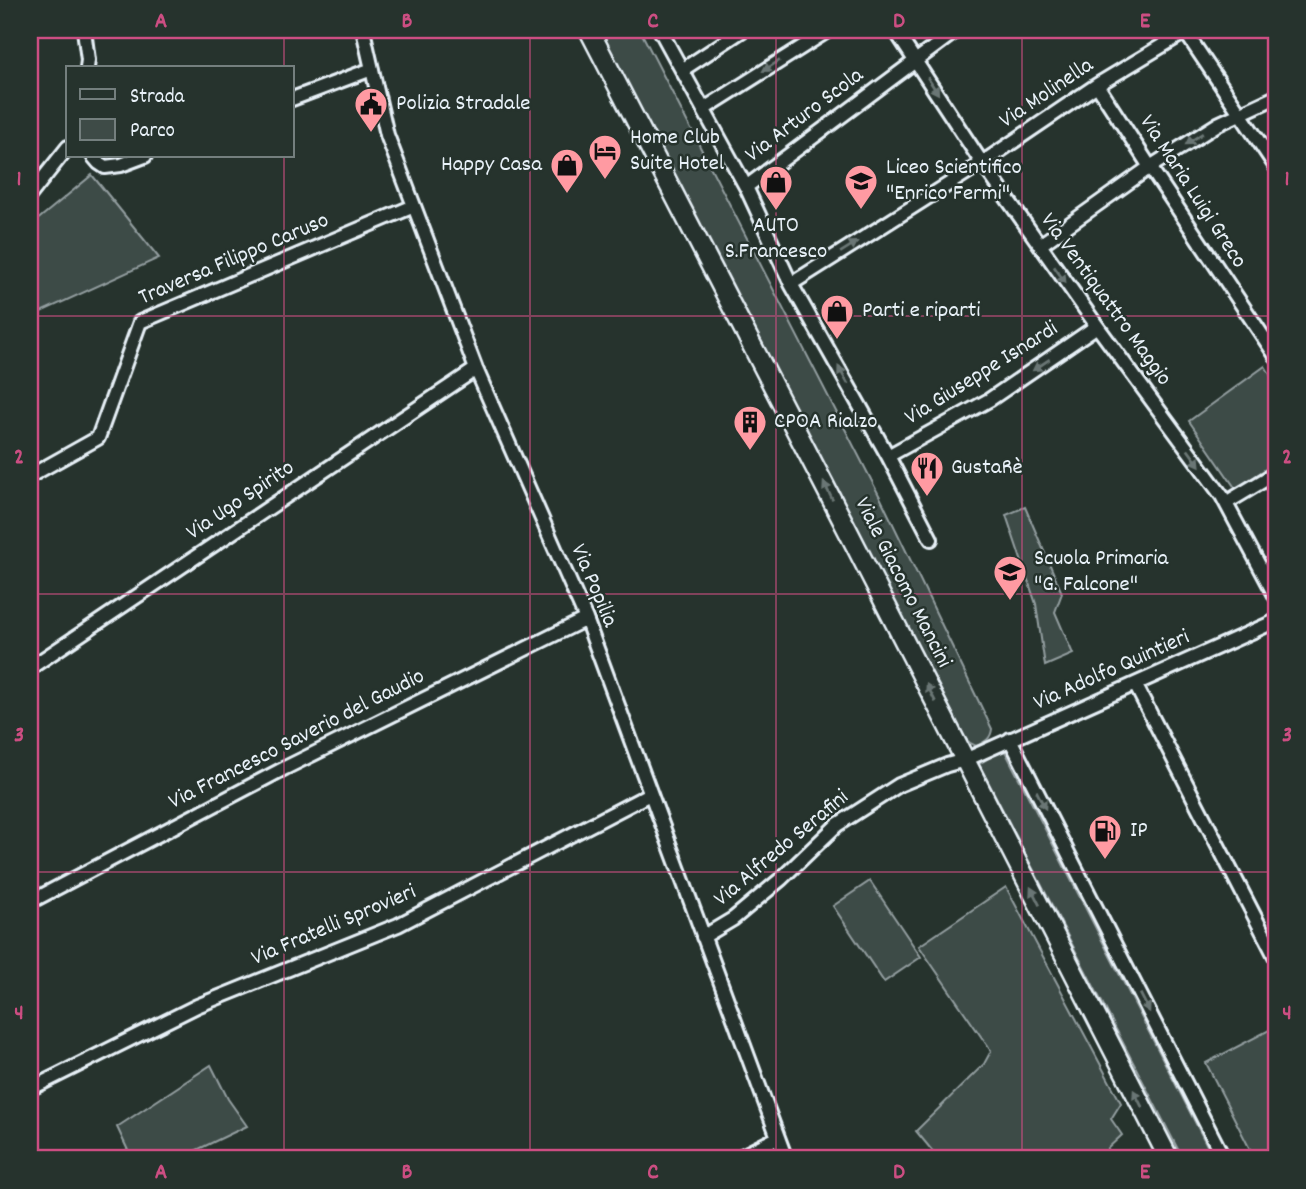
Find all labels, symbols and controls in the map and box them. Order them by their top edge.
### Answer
text: A [155,6,167,39]
text: B [402,6,413,39]
text: C [647,6,659,39]
text: D [893,6,905,39]
text: E [1140,6,1151,39]
street label: Via Molinella [993,50,1102,138]
street label: Via Arturo Scola [739,60,872,172]
one-way arrow [761,60,781,73]
legend [66,66,294,158]
one-way arrow [926,77,939,96]
text: Strada [130,83,185,113]
public building icon: Polizia Stradale [352,85,390,134]
place label: Polizia Stradale [396,88,530,121]
street label: Via Maria Luigi Greco [1130,109,1254,275]
text: Parco [130,117,175,147]
place label: Home Club Suite Hotel [630,122,725,181]
hotel icon: Home Club Suite Hotel [586,132,624,181]
one-way arrow [1184,133,1203,146]
shop icon: Happy Casa [548,146,586,195]
place label: Happy Casa [441,149,543,182]
place label: Liceo Scientifico "Enrico Fermi" [886,152,1022,211]
school or university icon: Liceo Scientifico "Enrico Fermi" [842,162,880,211]
shop icon: AUTO S.Francesco [757,163,795,212]
text: 1 [16,164,22,197]
text: 1 [1284,164,1290,197]
street label: Traversa Filippo Caruso [134,205,334,315]
street label: Via Ventiquattro Maggio [1031,207,1179,393]
place label: AUTO S.Francesco [725,210,827,269]
one-way arrow [840,240,858,254]
one-way arrow [1053,266,1067,284]
shop icon: Parti e riparti [818,292,856,341]
place label: Parti e riparti [862,295,980,328]
street label: Via Giuseppe Isnardi [899,314,1065,434]
one-way arrow [1032,358,1050,372]
one-way arrow [837,365,849,385]
building icon: CPOA Rialzo [731,403,769,452]
place label: CPOA Rialzo [774,406,877,439]
text: 2 [14,442,24,475]
text: 2 [1282,442,1292,475]
restaurant icon: GustaRè [908,449,946,498]
one-way arrow [1187,449,1202,467]
place label: GustaRè [951,452,1023,485]
street label: Via Ugo Spirito [180,453,302,549]
one-way arrow [822,481,833,501]
street label: Viale Giacomo Mancini [845,492,959,674]
street label: Via Popilia [561,539,626,634]
place label: Scuola Primaria "G. Falcone" [1034,543,1170,602]
school or university icon: Scuola Primaria "G. Falcone" [991,553,1029,602]
street label: Via Adolfo Quintieri [1029,622,1195,720]
street label: Via Francesco Saverio del Gaudio [163,661,431,819]
one-way arrow [925,684,937,703]
text: 3 [14,720,24,753]
text: 3 [1282,720,1292,753]
street label: Via Alfredo Serafini [707,783,857,915]
one-way arrow [1036,790,1047,810]
fuel station icon: IP [1086,812,1124,861]
place label: IP [1130,815,1148,848]
street label: Via Fratelli Sprovieri [246,876,422,976]
one-way arrow [1029,886,1040,906]
one-way arrow [1139,993,1150,1013]
text: 4 [14,998,24,1031]
text: 4 [1282,998,1292,1031]
one-way arrow [1133,1088,1145,1108]
text: A [155,1157,167,1189]
text: B [402,1157,413,1189]
text: C [647,1157,659,1189]
text: D [893,1157,905,1189]
text: E [1140,1157,1151,1189]

